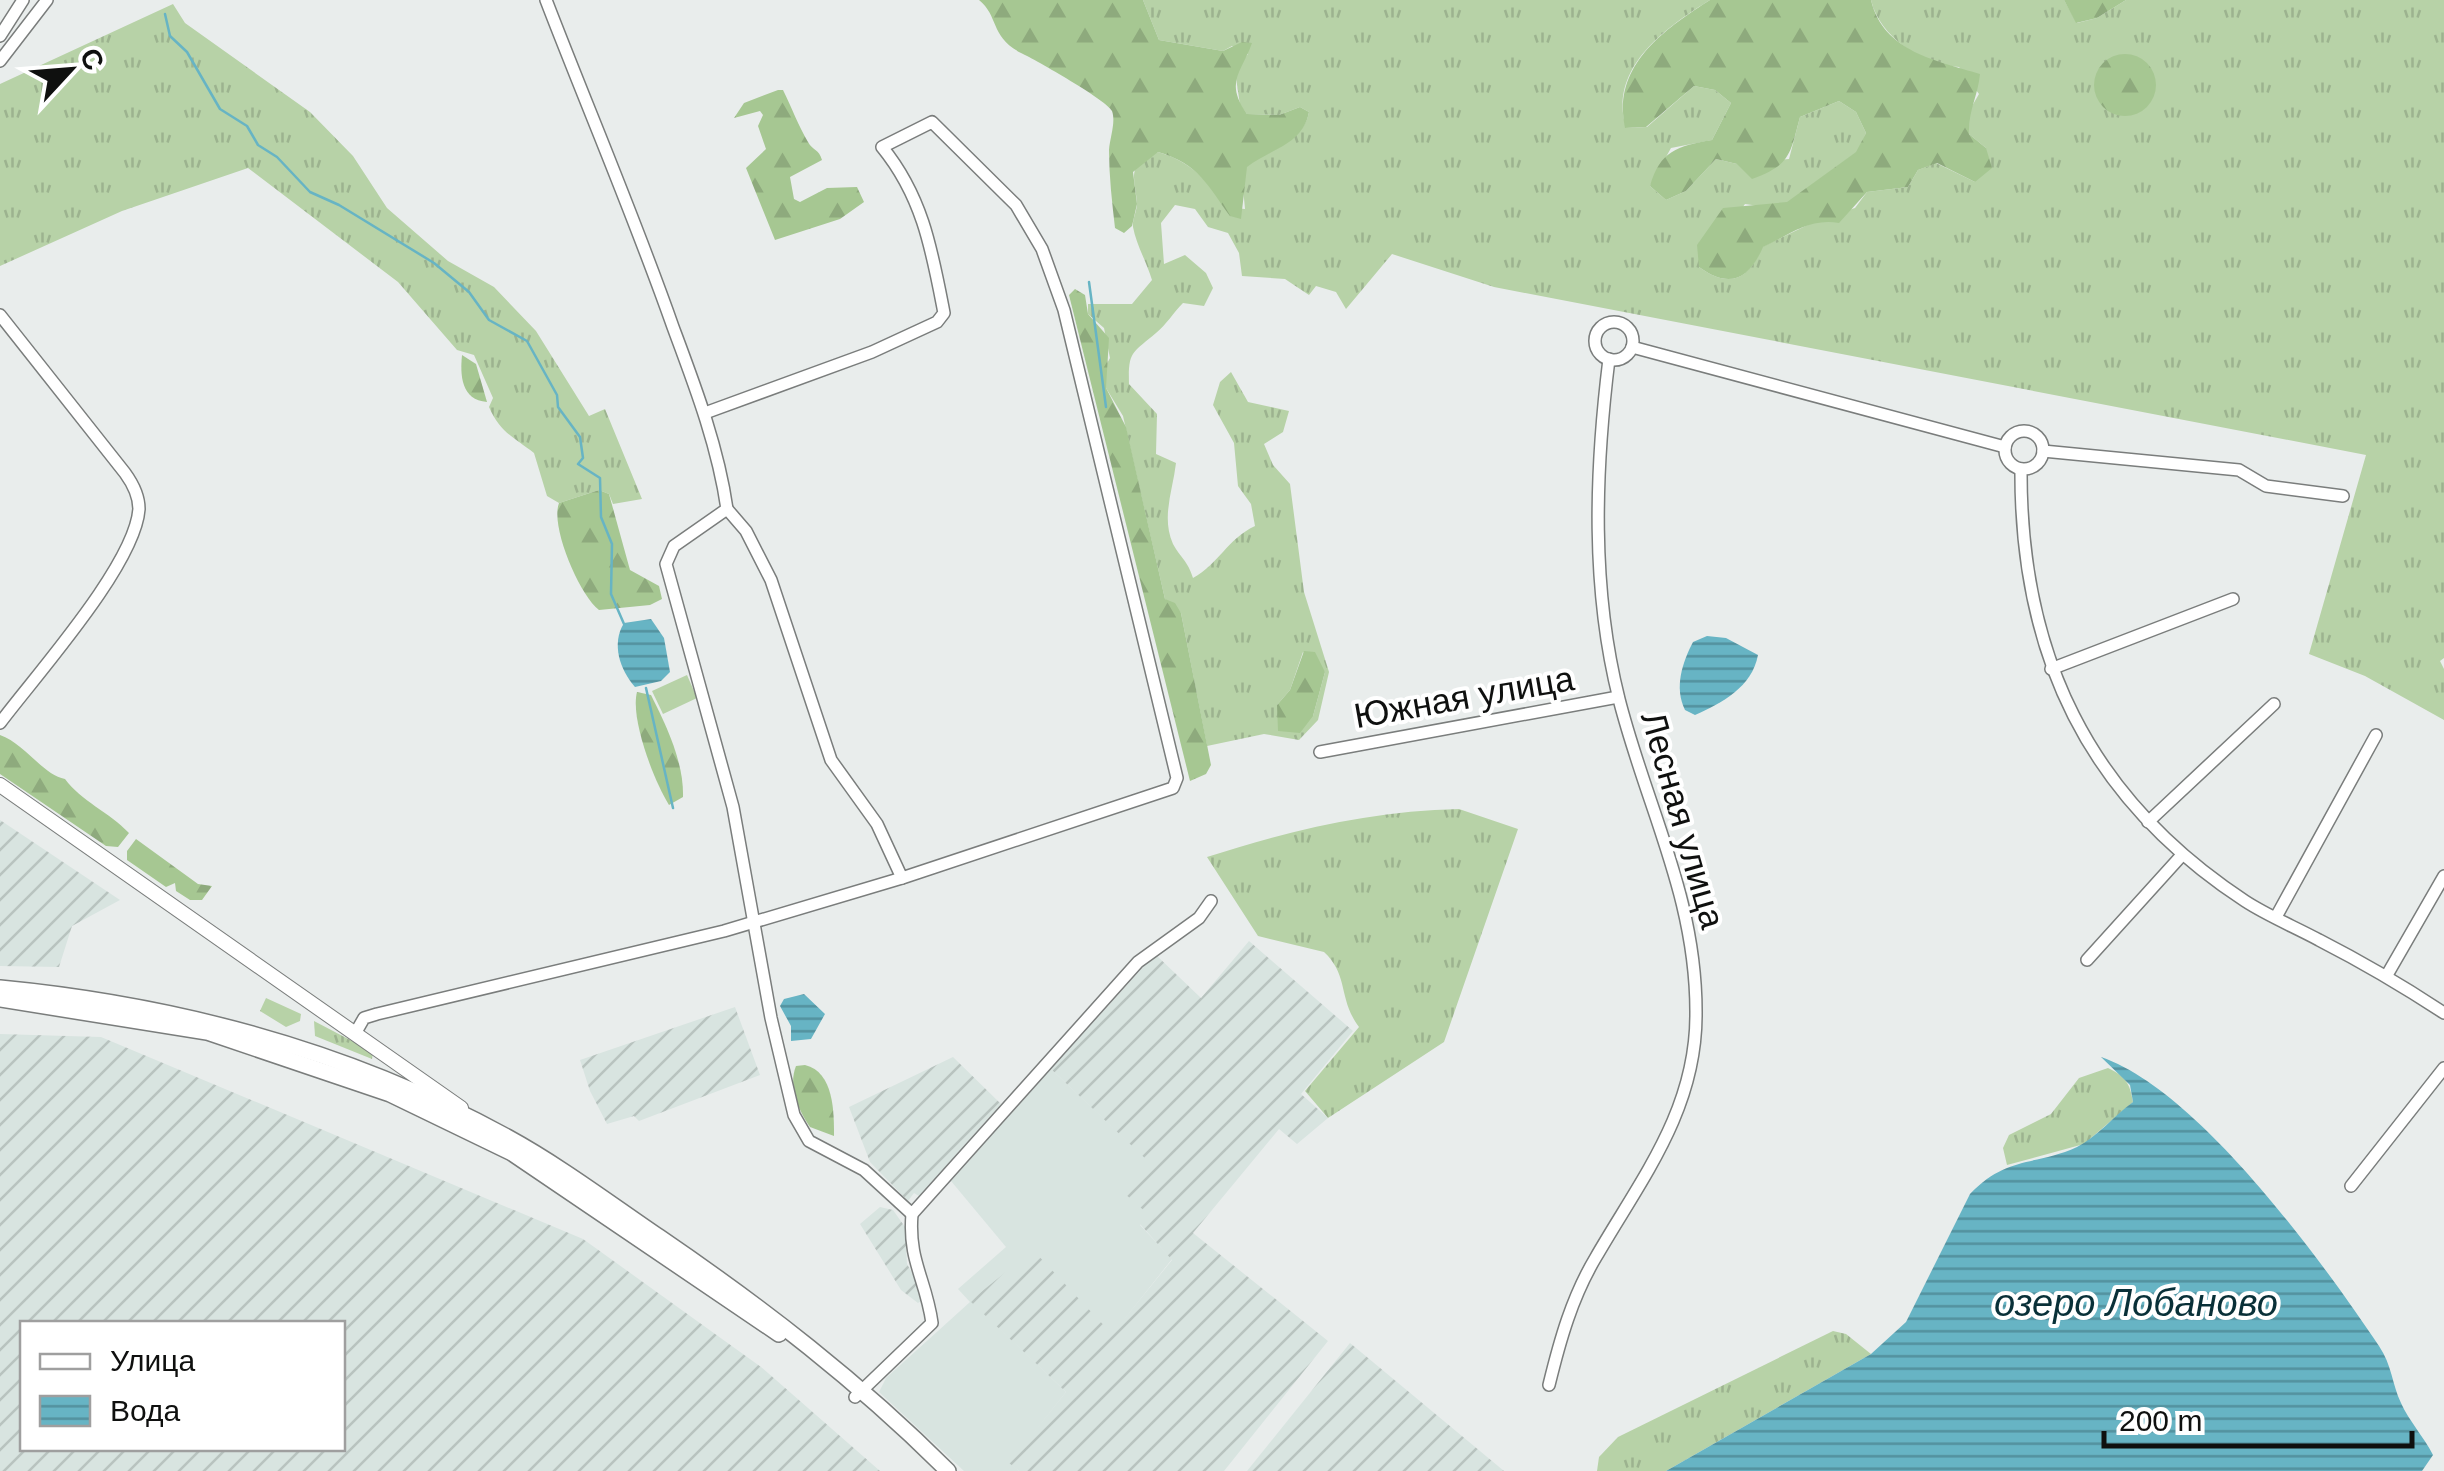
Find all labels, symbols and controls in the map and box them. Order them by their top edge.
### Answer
north arrow [20,20,120,120]
text: С [74,43,110,75]
street label: Южная улица [1351,658,1577,735]
street label: Лесная улица [1634,707,1733,933]
water label: озеро Лобаново [1994,1282,2278,1324]
legend [20,1321,345,1451]
text: Улица [110,1344,195,1377]
scale bar [2104,1386,2412,1448]
text: Вода [110,1394,181,1427]
text: 200 m [2119,1404,2202,1437]

